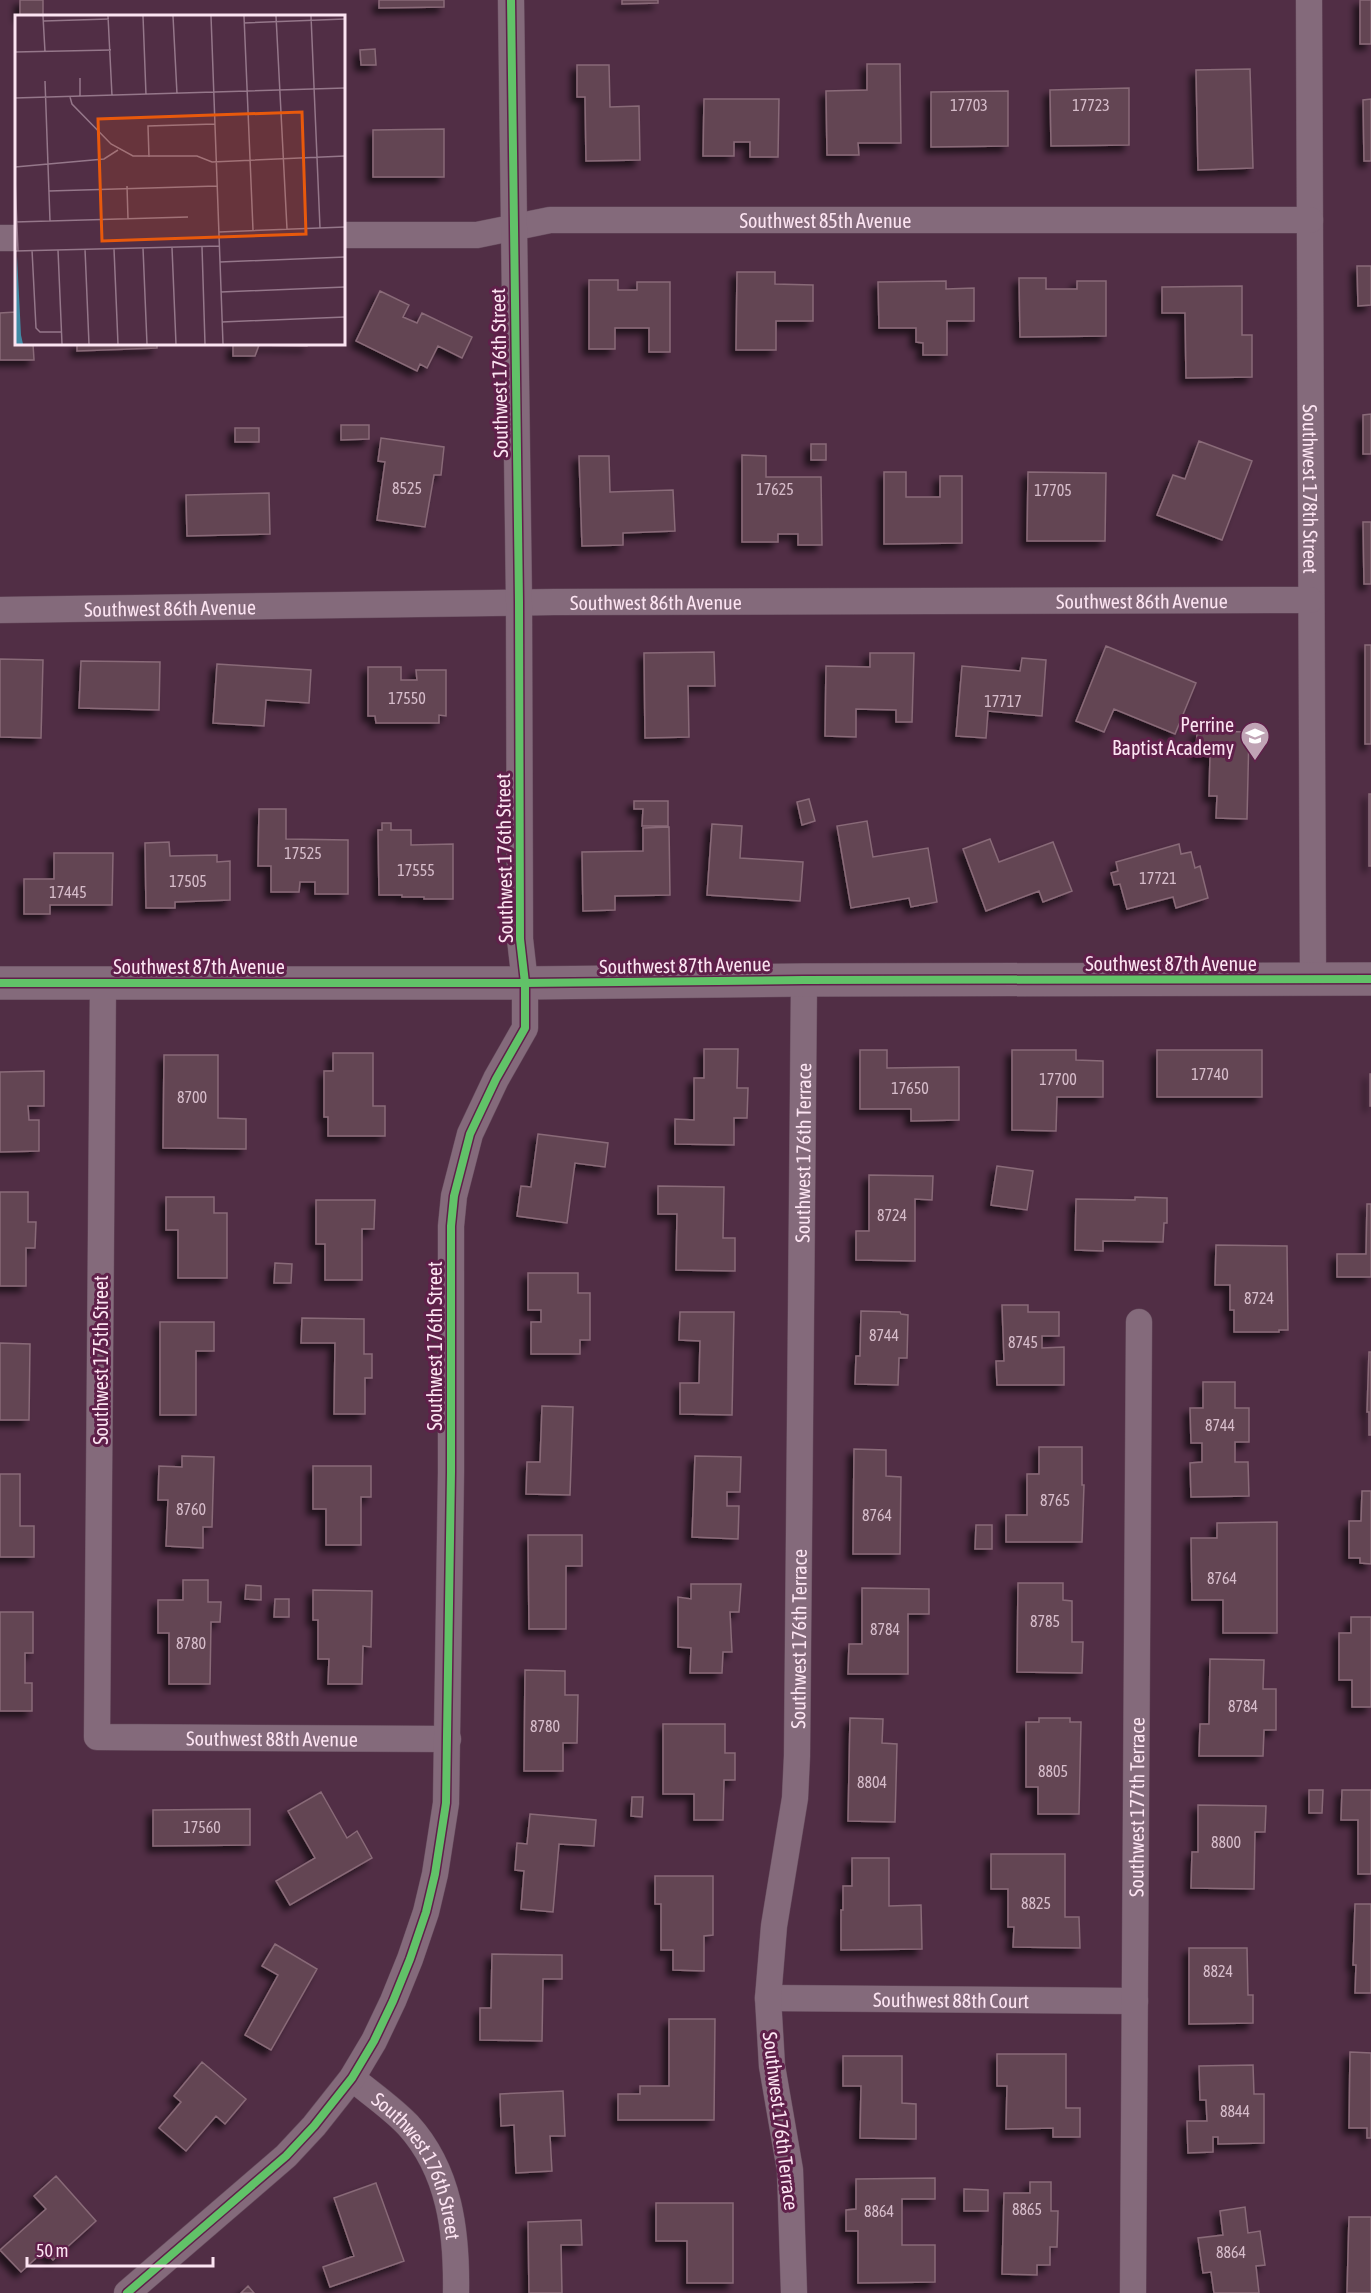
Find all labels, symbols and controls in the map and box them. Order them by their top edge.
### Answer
inset map [15,15,345,345]
house number: 17703 [950,96,988,114]
house number: 17723 [1072,96,1110,114]
street label: Southwest 85th Avenue [740,209,911,232]
street label: Southwest 176th Street [486,288,512,458]
street label: Southwest 178th Street [1299,404,1323,574]
house number: 8525 [392,479,422,497]
house number: 17625 [756,480,794,498]
house number: 17705 [1034,481,1072,499]
street label: Southwest 86th Avenue [1056,589,1228,612]
street label: Southwest 86th Avenue [570,590,742,613]
street label: Southwest 86th Avenue [84,595,256,620]
house number: 17550 [388,689,426,707]
house number: 17717 [984,692,1022,710]
place label: Perrine Baptist Academy [1112,713,1234,759]
school or university icon: Perrine Baptist Academy [1239,720,1271,762]
street label: Southwest 176th Street [491,773,517,943]
house number: 17525 [284,844,322,862]
house number: 17555 [397,861,435,879]
house number: 17721 [1139,869,1177,887]
house number: 17505 [169,872,207,890]
house number: 17445 [49,883,87,901]
street label: Southwest 87th Avenue [599,952,771,978]
street label: Southwest 87th Avenue [1085,952,1257,975]
street label: Southwest 87th Avenue [113,955,285,978]
street label: Southwest 176th Terrace [790,1063,815,1243]
house number: 17740 [1191,1065,1229,1083]
house number: 17700 [1039,1070,1077,1088]
house number: 17650 [891,1079,929,1097]
house number: 8700 [177,1088,207,1106]
house number: 8724 [877,1206,907,1224]
street label: Southwest 176th Street [423,1261,446,1431]
street label: Southwest 175th Street [89,1275,112,1445]
house number: 8724 [1244,1289,1274,1307]
house number: 8744 [869,1326,899,1344]
house number: 8745 [1008,1333,1038,1351]
house number: 8744 [1205,1416,1235,1434]
house number: 8765 [1040,1491,1070,1509]
house number: 8760 [176,1500,206,1518]
house number: 8764 [862,1506,892,1524]
street label: Southwest 176th Terrace [786,1549,810,1729]
house number: 8764 [1207,1569,1237,1587]
house number: 8785 [1030,1612,1060,1630]
house number: 8784 [870,1620,900,1638]
house number: 8780 [176,1634,206,1652]
house number: 8784 [1228,1697,1258,1715]
house number: 8780 [530,1717,560,1735]
street label: Southwest 177th Terrace [1124,1717,1148,1897]
street label: Southwest 88th Avenue [186,1726,358,1750]
house number: 8805 [1038,1762,1068,1780]
house number: 8804 [857,1773,887,1791]
house number: 17560 [183,1818,221,1836]
house number: 8800 [1211,1833,1241,1851]
house number: 8825 [1021,1894,1051,1912]
house number: 8824 [1203,1962,1233,1980]
street label: Southwest 88th Court [873,1987,1029,2012]
street label: Southwest 176th Terrace [759,2030,803,2212]
street label: Southwest 176th Street [368,2087,466,2241]
house number: 8844 [1220,2102,1250,2120]
house number: 8865 [1012,2200,1042,2218]
house number: 8864 [864,2202,894,2220]
scale bar [27,2230,213,2268]
text: 50 m [36,2240,68,2261]
house number: 8864 [1216,2243,1246,2261]

